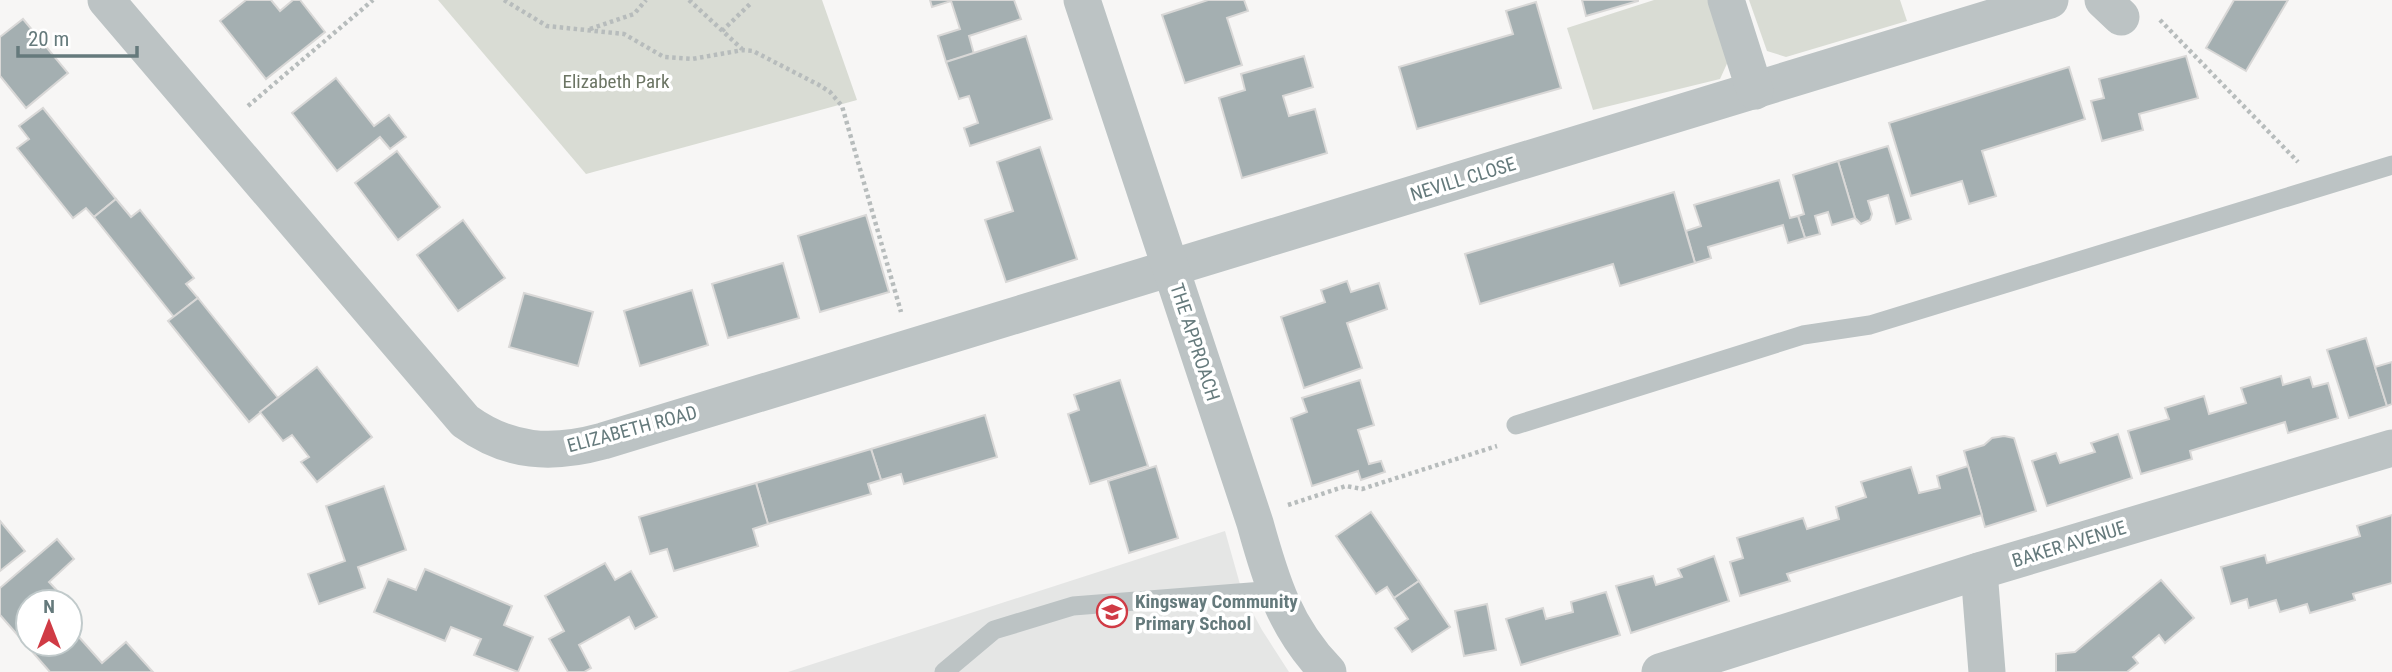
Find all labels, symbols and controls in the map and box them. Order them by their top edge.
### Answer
scale bar [18,14,136,58]
text: 20 m [28,27,69,51]
park label: Elizabeth Park [563,70,670,93]
street label: NEVILL CLOSE [1408,152,1518,206]
street label: THE APPROACH [1165,280,1225,404]
street label: ELIZABETH ROAD [565,401,699,457]
street label: BAKER AVENUE [2009,516,2129,572]
north arrow [14,588,84,658]
place label: Kingsway Community Primary School [1135,590,1298,635]
text: N [43,595,55,618]
school or university icon: Kingsway Community Primary School [1095,595,1129,629]

